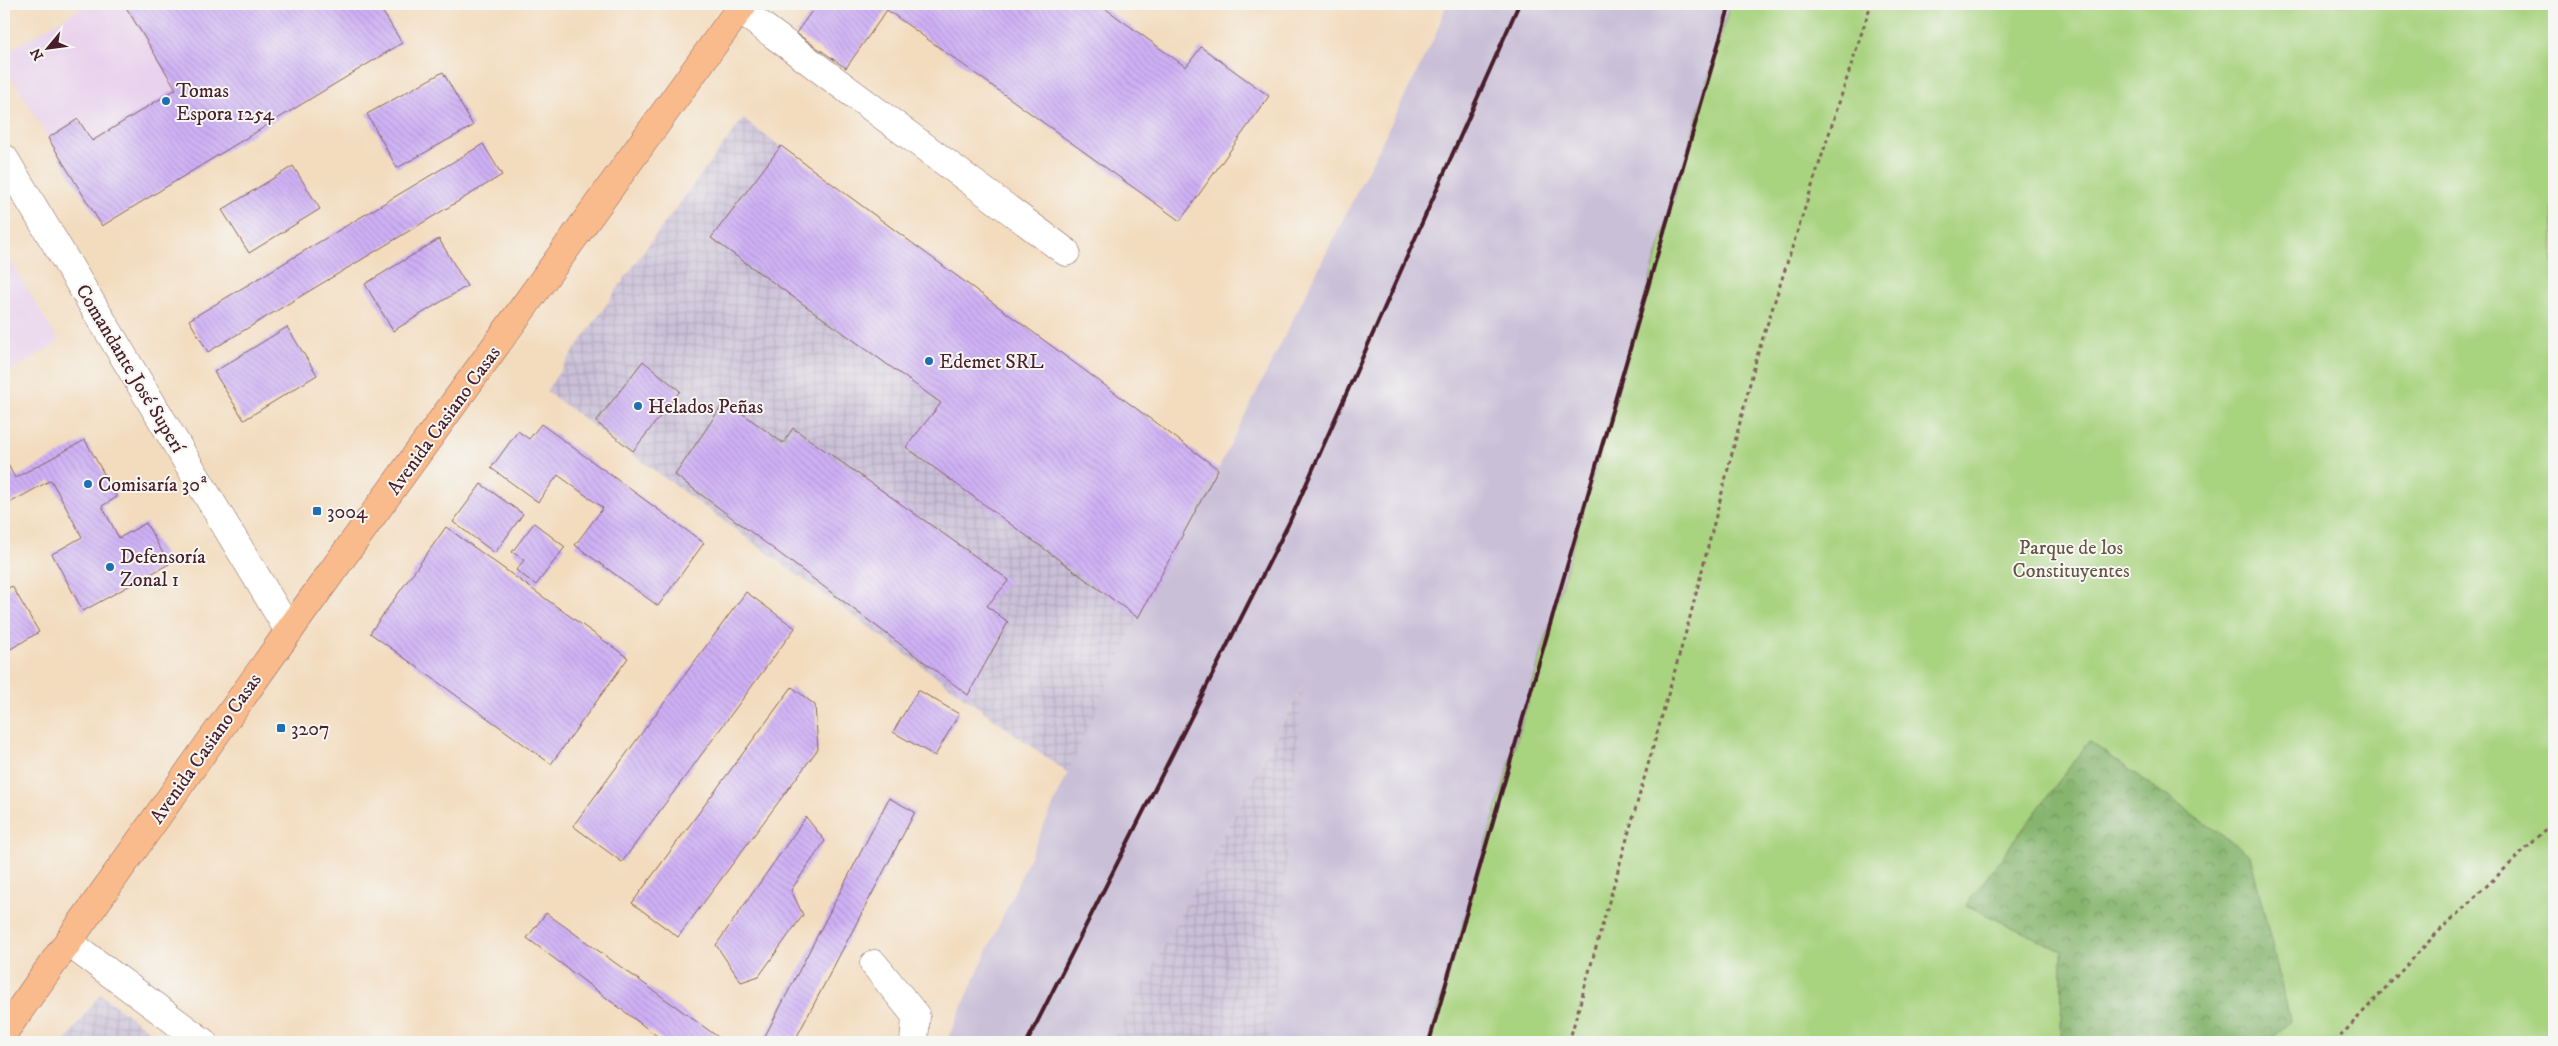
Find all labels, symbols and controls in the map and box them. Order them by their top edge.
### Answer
north arrow [22,22,72,72]
text: N [27,44,48,63]
place label: Tomas Espora 1254 [176,79,275,127]
marker: Tomas Espora 1254 [160,95,172,107]
street label: Comandante José Superí [69,280,190,458]
street label: Avenida Casiano Casas [382,341,507,500]
place label: Edemet SRL [939,350,1044,375]
marker: Edemet SRL [923,355,935,367]
place label: Helados Peñas [648,395,764,420]
marker: Helados Peñas [632,400,644,412]
place label: Comisaría 30ª [98,473,208,498]
marker: Comisaría 30ª [82,478,94,490]
place label: 3004 [327,500,368,525]
marker: 3004 [311,505,323,517]
park label: Parque de los Constituyentes [2012,536,2130,584]
place label: Defensoría Zonal 1 [120,545,206,593]
marker: Defensoría Zonal 1 [104,561,116,573]
street label: Avenida Casiano Casas [145,669,268,829]
place label: 3207 [291,717,330,742]
marker: 3207 [275,722,287,734]

